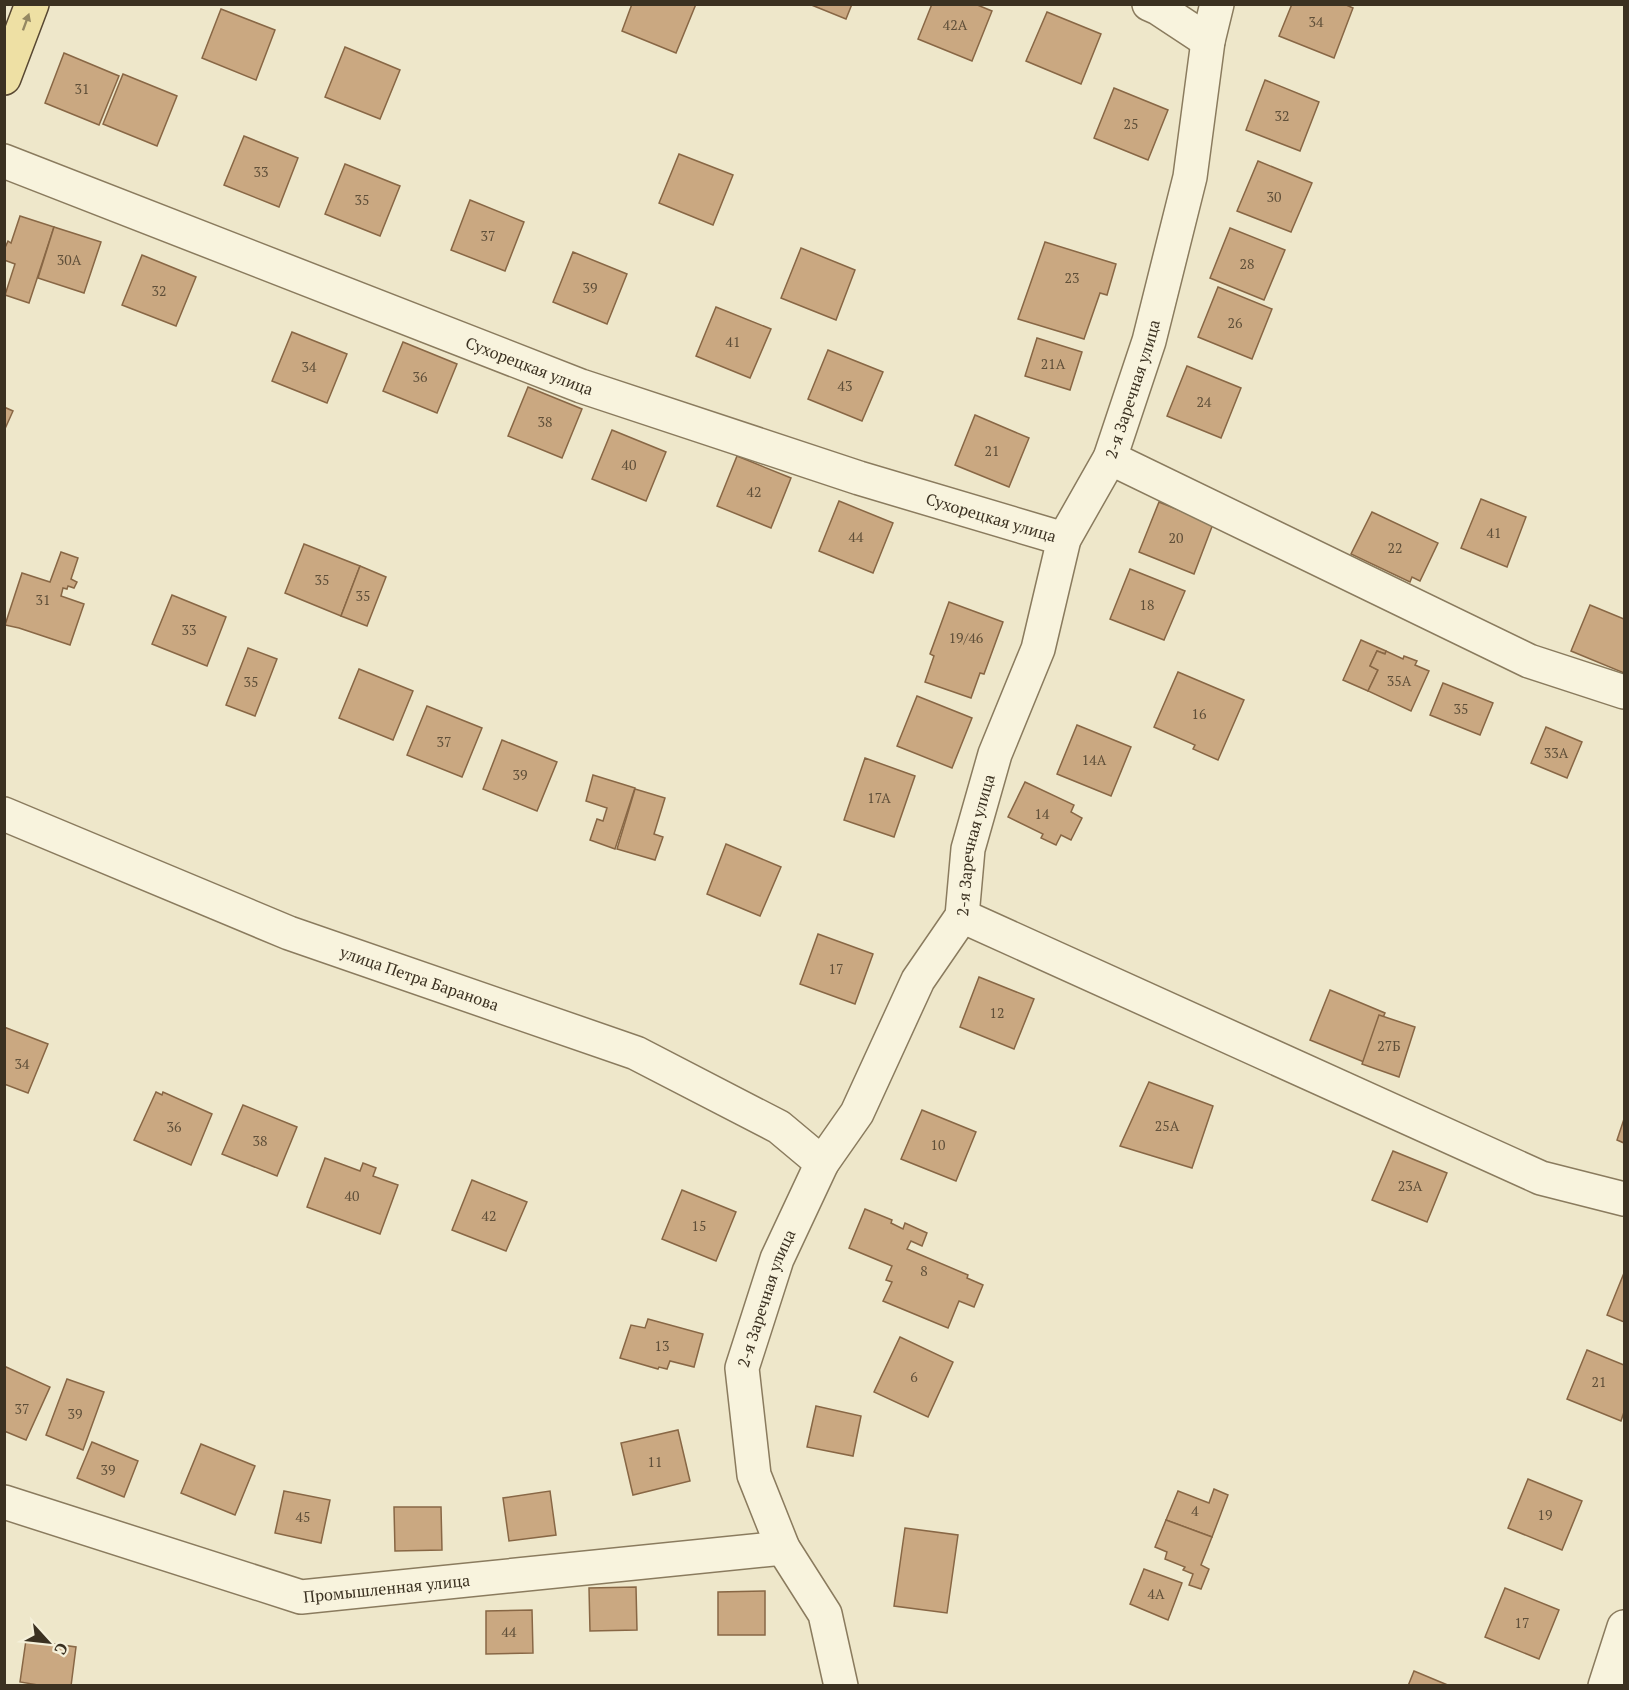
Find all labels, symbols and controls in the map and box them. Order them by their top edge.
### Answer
house number: 34 [1309,12,1324,31]
one-way arrow [21,13,31,31]
house number: 42А [943,15,968,34]
house number: 31 [75,79,89,98]
house number: 32 [1275,106,1289,125]
house number: 25 [1124,114,1138,133]
house number: 33 [254,162,268,181]
house number: 30 [1267,187,1281,206]
house number: 35 [355,190,369,209]
house number: 37 [481,226,495,245]
house number: 30А [57,250,82,269]
house number: 28 [1240,254,1254,273]
house number: 23 [1065,268,1079,287]
house number: 39 [583,278,597,297]
house number: 32 [152,281,166,300]
house number: 26 [1228,313,1243,332]
street label: 2-я Заречная улица [1100,317,1165,461]
street label: Сухорецкая улица [463,331,596,400]
house number: 41 [726,332,740,351]
house number: 21А [1041,354,1066,373]
house number: 34 [302,357,317,376]
house number: 36 [413,367,428,386]
house number: 43 [838,376,852,395]
house number: 24 [1197,392,1212,411]
house number: 38 [538,412,552,431]
house number: 21 [985,441,999,460]
house number: 40 [622,455,636,474]
house number: 42 [747,482,761,501]
street label: Сухорецкая улица [923,488,1059,547]
house number: 41 [1487,523,1501,542]
house number: 44 [849,527,864,546]
house number: 20 [1169,528,1183,547]
house number: 22 [1388,538,1402,557]
house number: 35 [315,570,329,589]
house number: 35 [356,586,370,605]
house number: 31 [36,590,50,609]
house number: 18 [1140,595,1154,614]
house number: 33 [182,620,196,639]
house number: 19/46 [949,628,984,647]
house number: 35А [1387,671,1412,690]
house number: 35 [244,672,258,691]
house number: 35 [1454,699,1468,718]
house number: 16 [1192,704,1207,723]
house number: 37 [437,732,451,751]
house number: 33А [1544,743,1569,762]
house number: 14А [1082,750,1107,769]
house number: 39 [513,765,527,784]
street label: 2-я Заречная улица [951,772,1000,917]
house number: 17А [867,788,891,807]
house number: 14 [1035,804,1050,823]
street label: улица Петра Баранова [336,940,502,1016]
house number: 17 [829,959,843,978]
house number: 12 [990,1003,1004,1022]
house number: 27Б [1377,1036,1401,1055]
house number: 34 [15,1054,30,1073]
house number: 25А [1155,1116,1180,1135]
house number: 36 [167,1117,182,1136]
house number: 38 [253,1131,267,1150]
house number: 10 [931,1135,945,1154]
house number: 23А [1398,1176,1423,1195]
house number: 40 [345,1186,359,1205]
house number: 42 [482,1206,496,1225]
house number: 15 [692,1216,706,1235]
street label: 2-я Заречная улица [732,1226,800,1370]
house number: 8 [920,1261,928,1280]
house number: 13 [655,1336,669,1355]
house number: 6 [910,1367,918,1386]
house number: 21 [1592,1372,1606,1391]
house number: 37 [15,1399,29,1418]
house number: 39 [68,1404,82,1423]
house number: 11 [648,1452,662,1471]
house number: 39 [101,1460,115,1479]
house number: 4 [1191,1501,1199,1520]
house number: 19 [1538,1505,1552,1524]
house number: 45 [296,1507,310,1526]
street label: Промышленная улица [302,1569,471,1608]
house number: 4А [1147,1584,1165,1603]
north arrow [18,1612,78,1672]
house number: 17 [1515,1613,1529,1632]
house number: 44 [502,1622,517,1641]
text: С [49,1639,74,1658]

